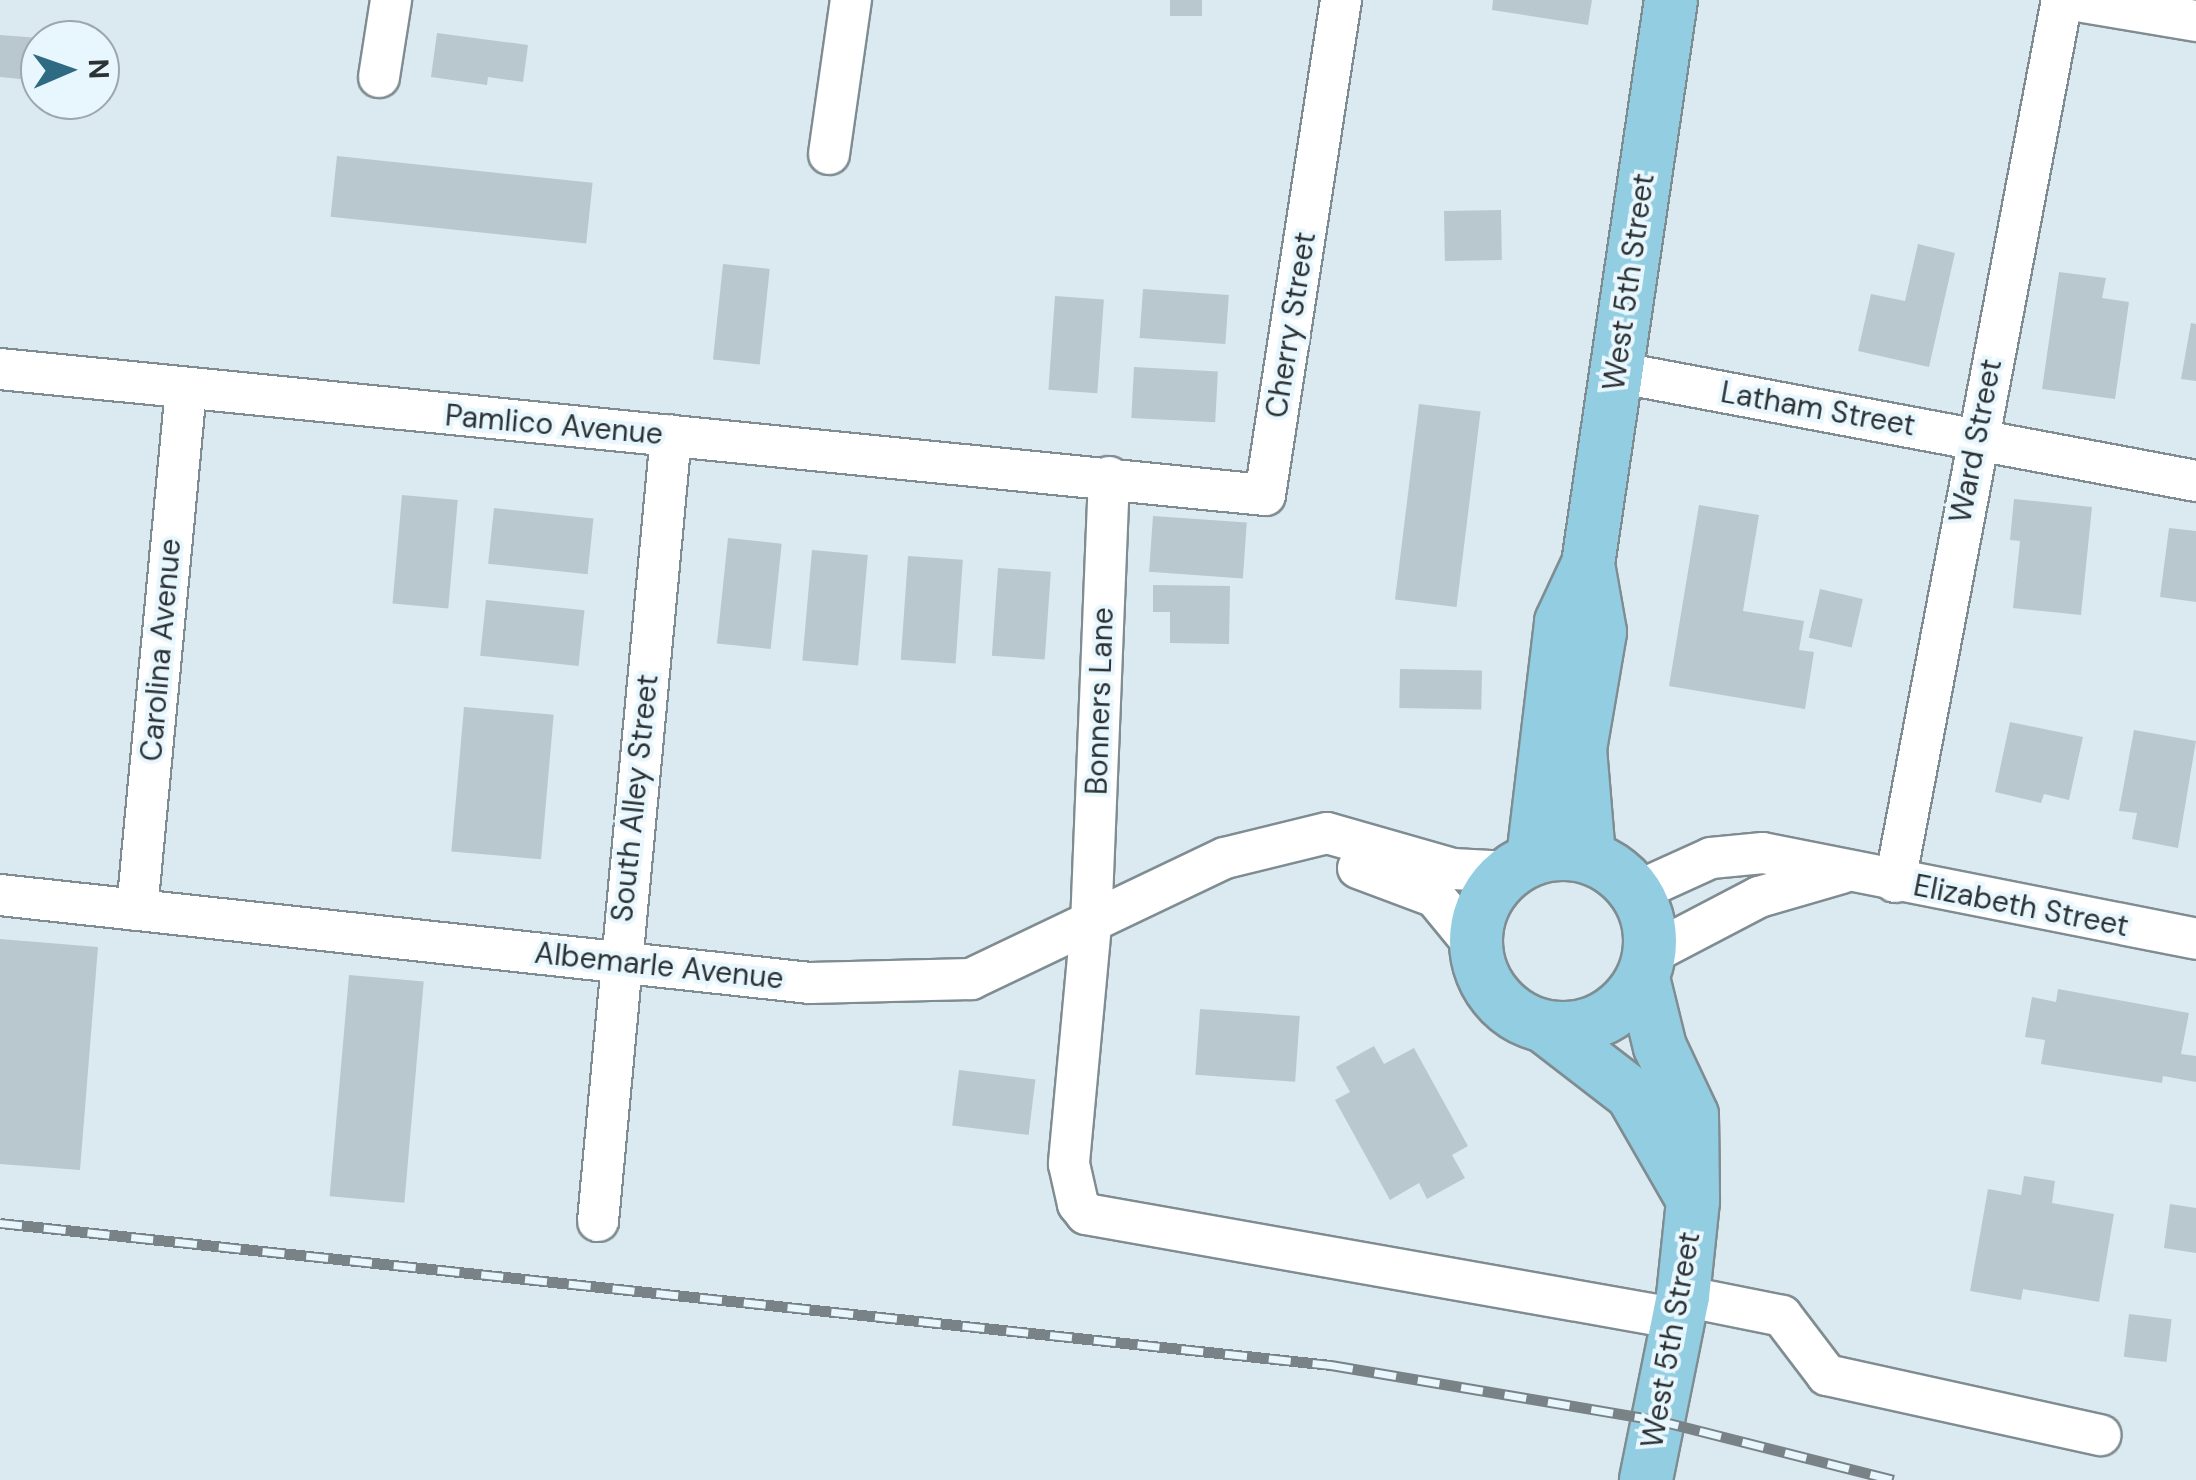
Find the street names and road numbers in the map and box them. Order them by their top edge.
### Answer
street label: West 5th Street [1596,171,1662,393]
street label: Cherry Street [1259,229,1323,421]
street label: Ward Street [1942,356,2010,526]
street label: Latham Street [1718,374,1918,444]
street label: Pamlico Avenue [444,398,664,452]
street label: Carolina Avenue [133,537,189,763]
street label: Bonners Lane [1079,606,1121,796]
street label: South Alley Street [604,672,666,924]
street label: Elizabeth Street [1910,868,2132,944]
street label: Albemarle Avenue [533,935,785,997]
street label: West 5th Street [1634,1229,1708,1451]

